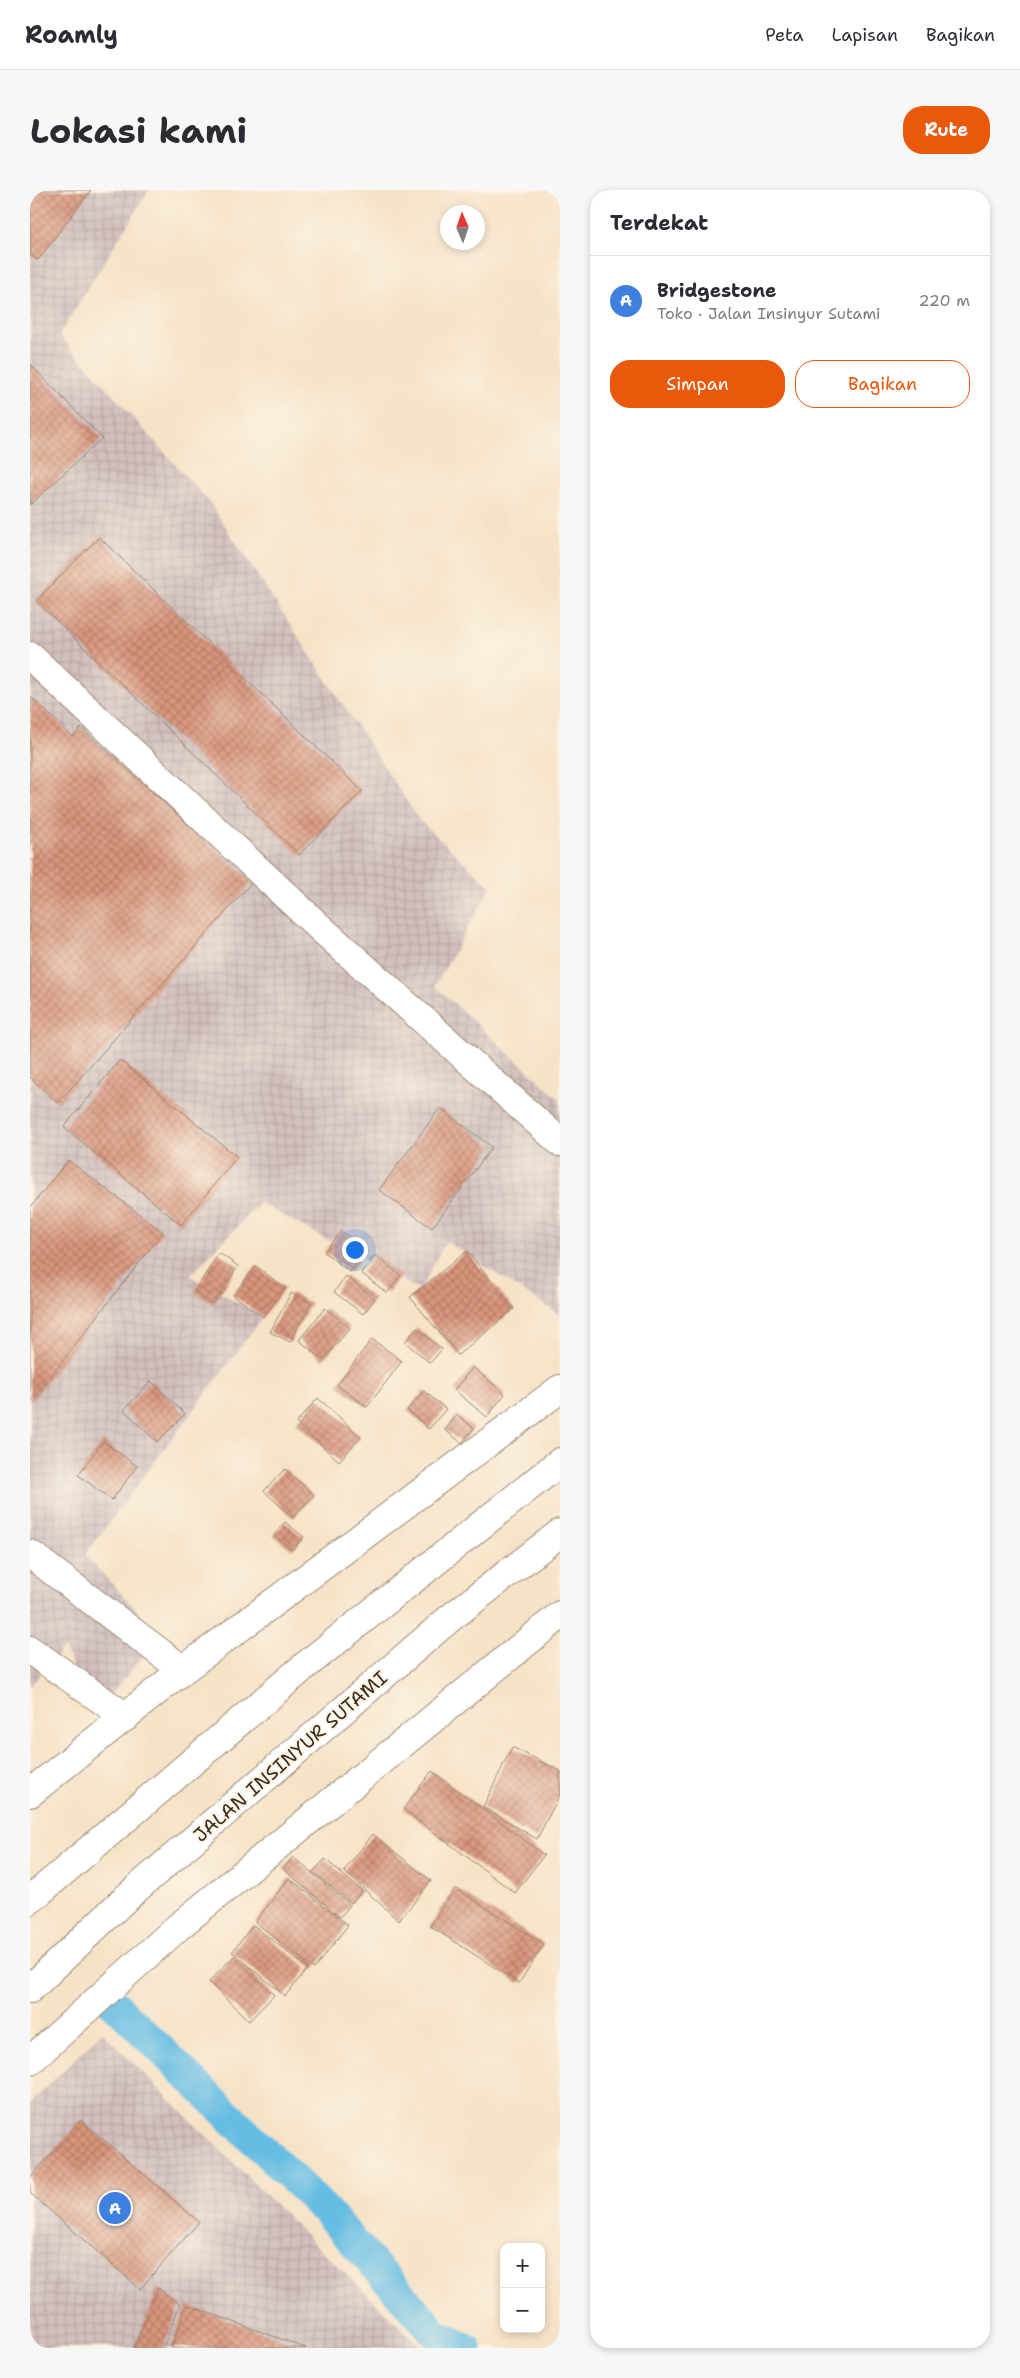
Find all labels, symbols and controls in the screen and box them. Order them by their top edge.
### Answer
text: Roamly [25,19,118,51]
text: Peta [765,23,804,47]
text: Lapisan [832,23,898,47]
text: Bagikan [926,23,995,47]
button: Rute [903,106,990,154]
text: Lokasi kami [30,107,247,154]
north arrow [440,205,485,250]
text: Terdekat [610,209,708,237]
text: Bridgestone [657,278,776,303]
text: A [620,290,632,311]
text: 220 m [918,290,970,311]
text: Toko · Jalan Insinyur Sutami [657,303,881,324]
button: Simpan [610,360,785,408]
button: Bagikan [795,360,970,408]
your location [342,1237,368,1263]
street label: JALAN INSINYUR SUTAMI [188,1665,393,1848]
pin: A [99,2189,131,2227]
map controls [500,2243,545,2333]
button: + [500,2243,545,2288]
button: − [500,2288,545,2333]

